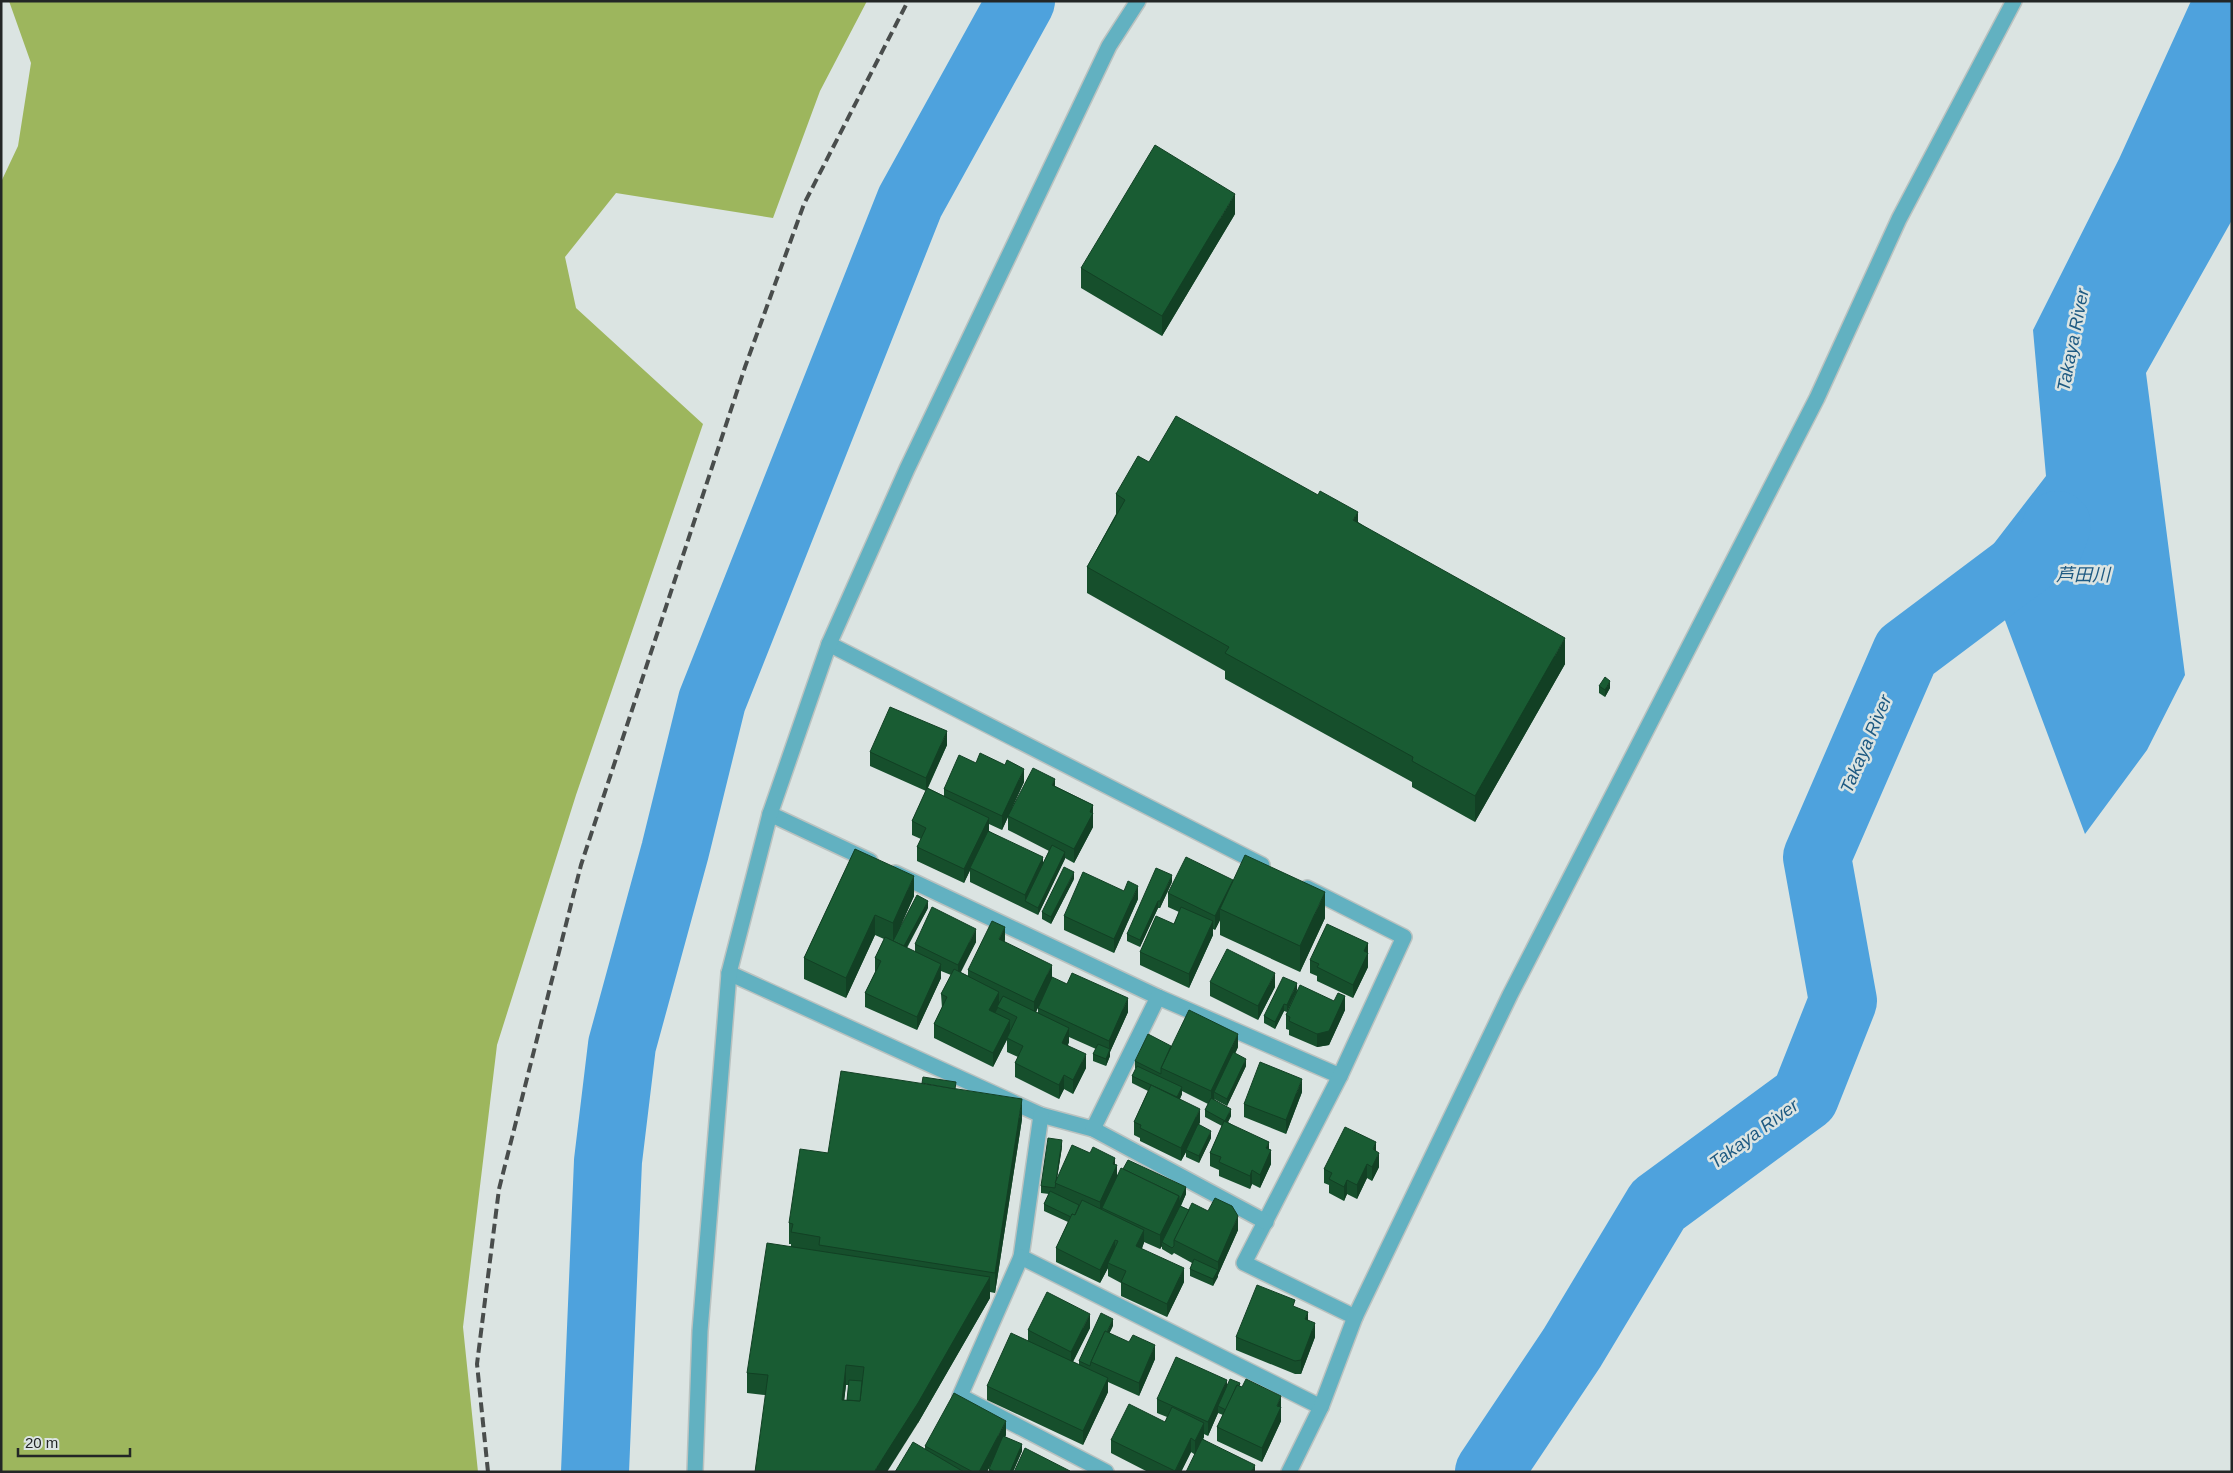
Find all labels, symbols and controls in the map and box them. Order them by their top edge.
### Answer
water label: Takaya River [2053,286,2093,393]
water label: 芦田川 [2056,565,2112,585]
water label: Takaya River [1836,691,1896,796]
water label: Takaya River [1706,1095,1803,1173]
scale bar [18,1426,130,1458]
text: 20 m [25,1434,58,1451]

